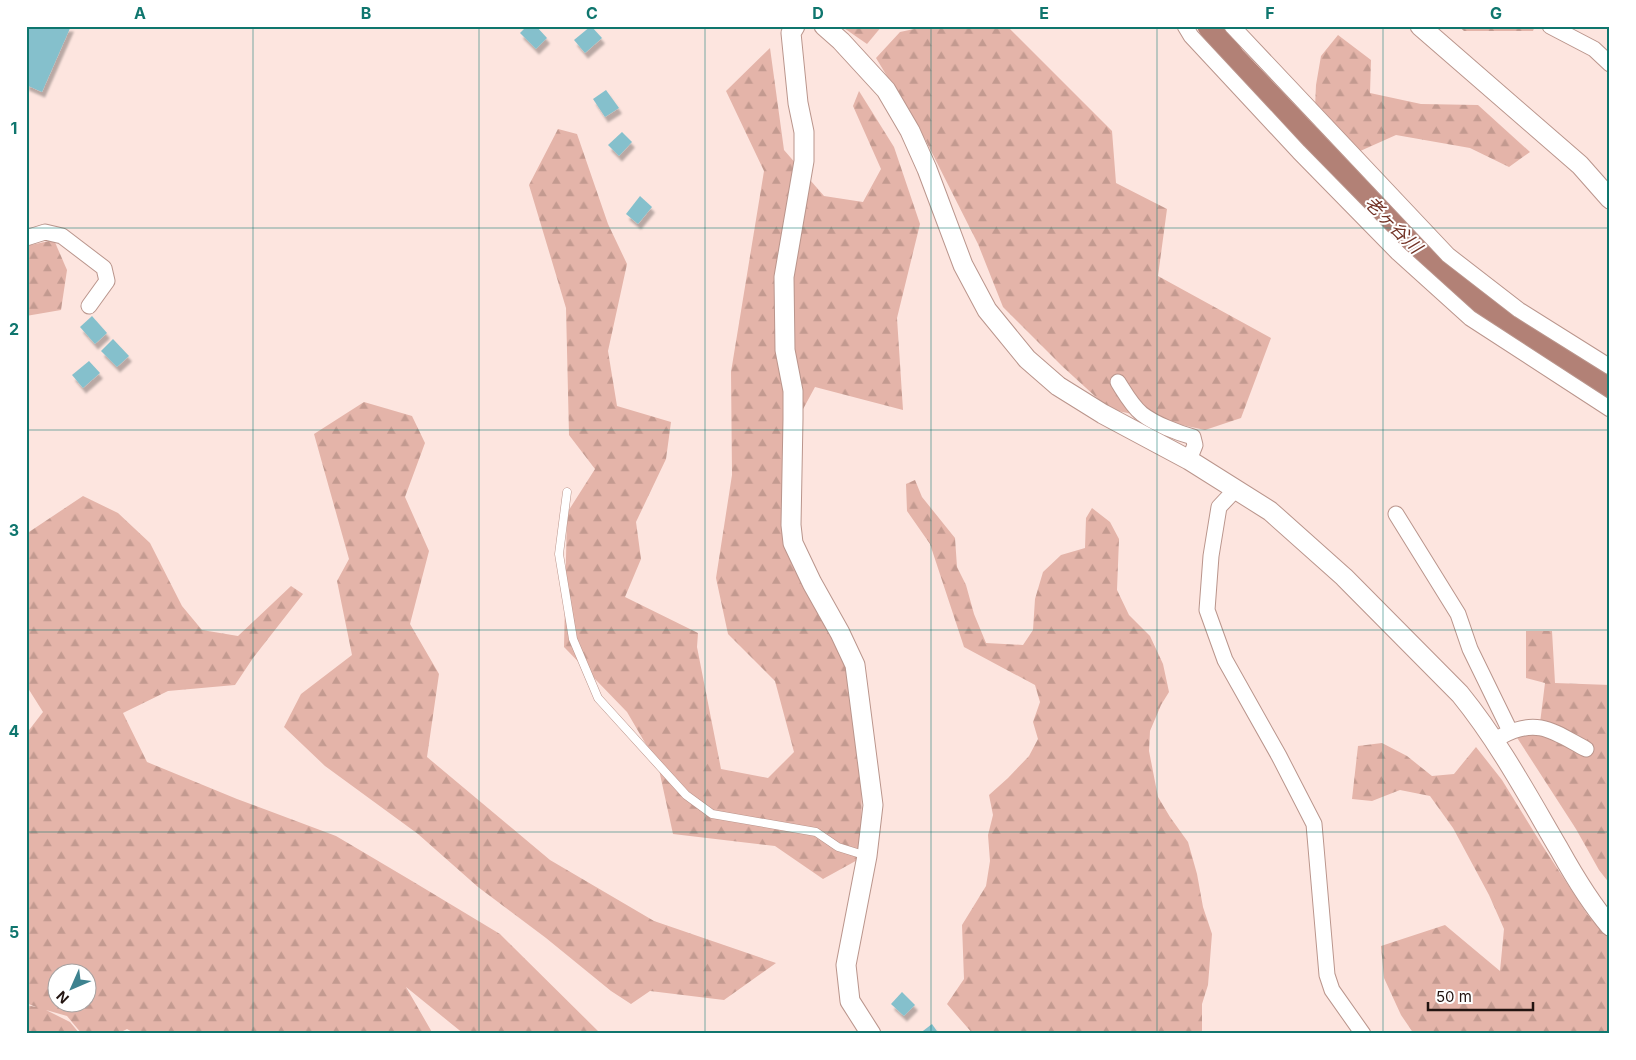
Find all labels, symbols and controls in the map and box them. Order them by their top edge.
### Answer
text: A [134,3,146,23]
text: B [361,3,371,23]
text: C [586,3,598,23]
text: D [812,3,824,23]
text: E [1039,3,1049,23]
text: F [1265,3,1275,23]
text: G [1490,3,1502,23]
text: 1 [11,118,17,138]
water label: 老ヶ谷川 [1360,192,1428,259]
text: 2 [9,319,19,339]
text: 3 [9,520,19,540]
text: 4 [9,721,20,741]
text: 5 [9,922,19,942]
north arrow [48,962,98,1012]
scale bar [1428,980,1534,1012]
text: 50 m [1436,987,1472,1006]
text: N [53,988,72,1007]

